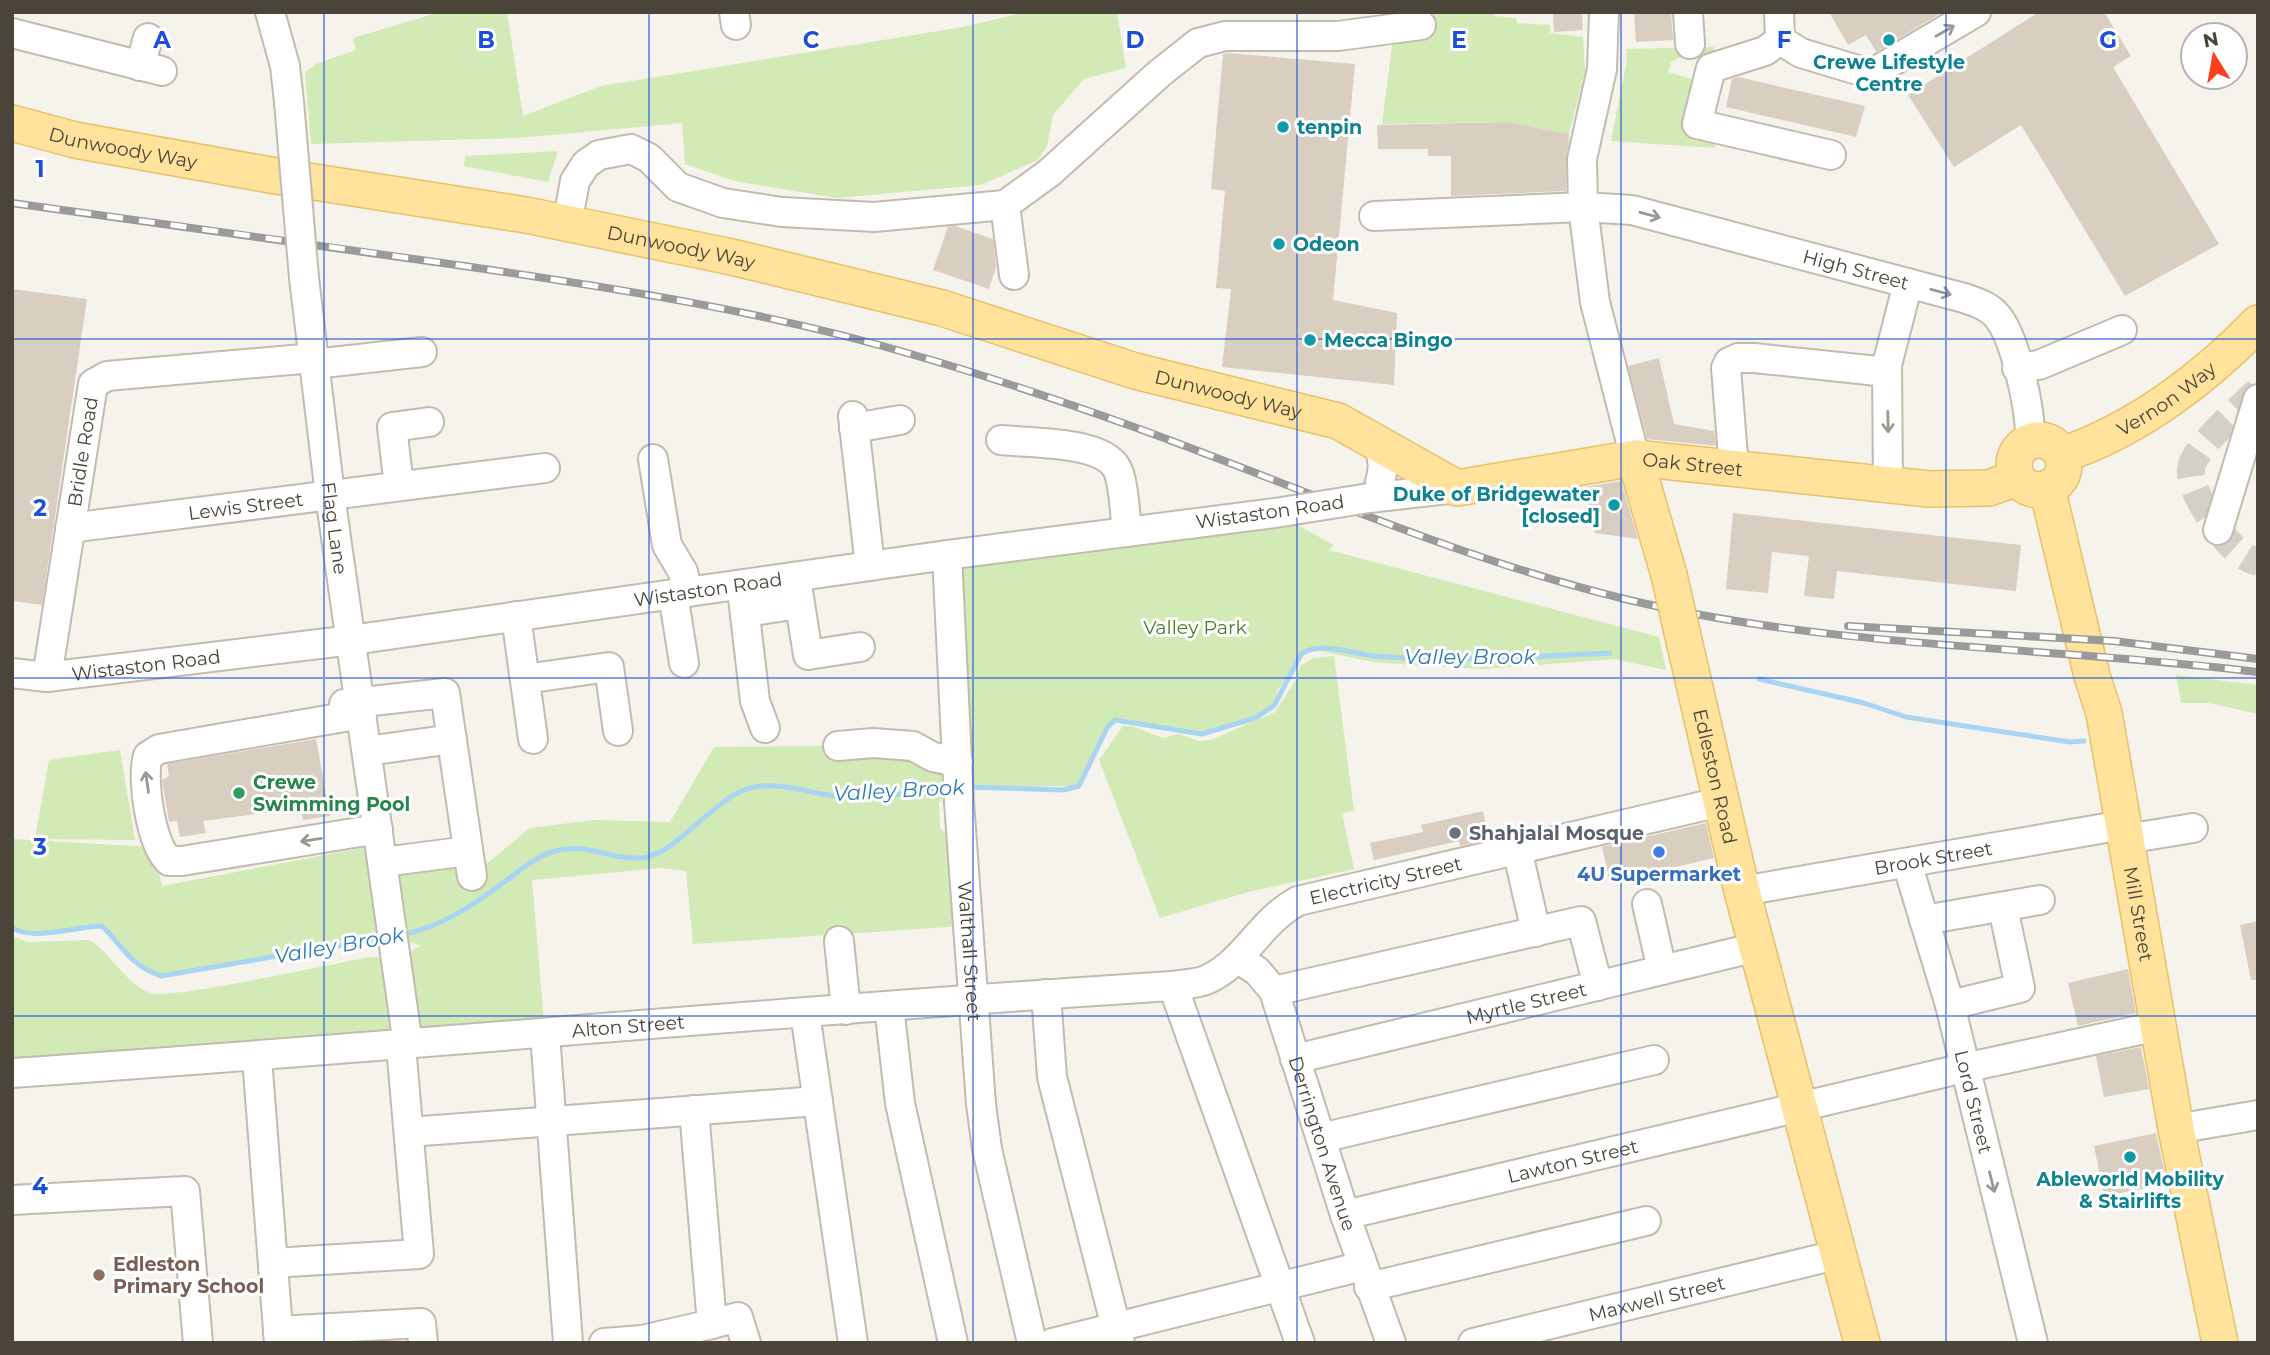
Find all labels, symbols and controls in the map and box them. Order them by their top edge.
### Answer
north arrow [2179,21,2249,91]
one-way arrow [1934,23,1954,37]
text: A [152,26,171,54]
text: B [477,26,495,54]
text: C [803,26,820,54]
text: D [1126,26,1145,54]
text: E [1451,26,1467,54]
text: F [1777,26,1792,54]
text: G [2099,26,2117,54]
text: N [2201,27,2221,53]
marker: Crewe Lifestyle Centre [1881,32,1897,48]
place label: Crewe Lifestyle Centre [1813,51,1965,96]
place label: tenpin [1297,116,1362,139]
marker: tenpin [1275,119,1291,135]
street label: Dunwoody Way [46,122,200,173]
text: 1 [35,155,45,183]
one-way arrow [1638,209,1661,222]
street label: Dunwoody Way [605,220,758,274]
place label: Odeon [1293,233,1360,256]
marker: Odeon [1271,236,1287,252]
street label: High Street [1800,244,1912,295]
one-way arrow [1929,286,1952,299]
place label: Mecca Bingo [1324,329,1453,352]
marker: Mecca Bingo [1302,332,1318,348]
street label: Vernon Way [2113,356,2221,441]
street label: Dunwoody Way [1152,365,1305,423]
street label: Bridle Road [62,395,102,508]
one-way arrow [1881,410,1895,433]
street label: Oak Street [1641,447,1744,481]
street label: Flag Lane [317,481,353,576]
place label: Duke of Bridgewater [closed] [1393,483,1600,528]
street label: Lewis Street [187,487,305,524]
street label: Wistaston Road [1194,490,1346,534]
text: 2 [33,494,47,522]
marker: Duke of Bridgewater [closed] [1606,497,1622,513]
street label: Wistaston Road [632,567,784,611]
park label: Valley Park [1143,616,1247,639]
water label: Valley Brook [1404,644,1537,669]
street label: Wistaston Road [70,645,222,685]
street label: Edleston Road [1689,707,1742,846]
one-way arrow [140,771,153,794]
place label: Crewe Swimming Pool [253,771,410,816]
water label: Valley Brook [833,774,967,806]
marker: Crewe Swimming Pool [231,785,247,801]
place label: Shahjalal Mosque [1469,822,1644,845]
marker: Shahjalal Mosque [1447,825,1463,841]
text: 3 [32,833,47,861]
one-way arrow [300,834,323,847]
street label: Brook Street [1872,836,1994,879]
marker: 4U Supermarket [1651,844,1667,860]
street label: Electricity Street [1307,851,1464,909]
place label: 4U Supermarket [1577,863,1741,886]
street label: Mill Street [2119,865,2158,963]
street label: Walthall Street [953,880,986,1023]
water label: Valley Brook [272,921,407,969]
street label: Myrtle Street [1464,977,1589,1029]
street label: Alton Street [571,1010,686,1042]
street label: Lord Street [1950,1048,1998,1156]
street label: Derrington Avenue [1284,1053,1361,1234]
street label: Lawton Street [1505,1134,1641,1188]
marker: Ableworld Mobility & Stairlifts [2122,1149,2138,1165]
place label: Ableworld Mobility & Stairlifts [2035,1168,2224,1213]
one-way arrow [1986,1170,1999,1193]
text: 4 [32,1172,48,1200]
place label: Edleston Primary School [113,1253,264,1298]
marker: Edleston Primary School [91,1267,107,1283]
street label: Maxwell Street [1586,1271,1728,1326]

